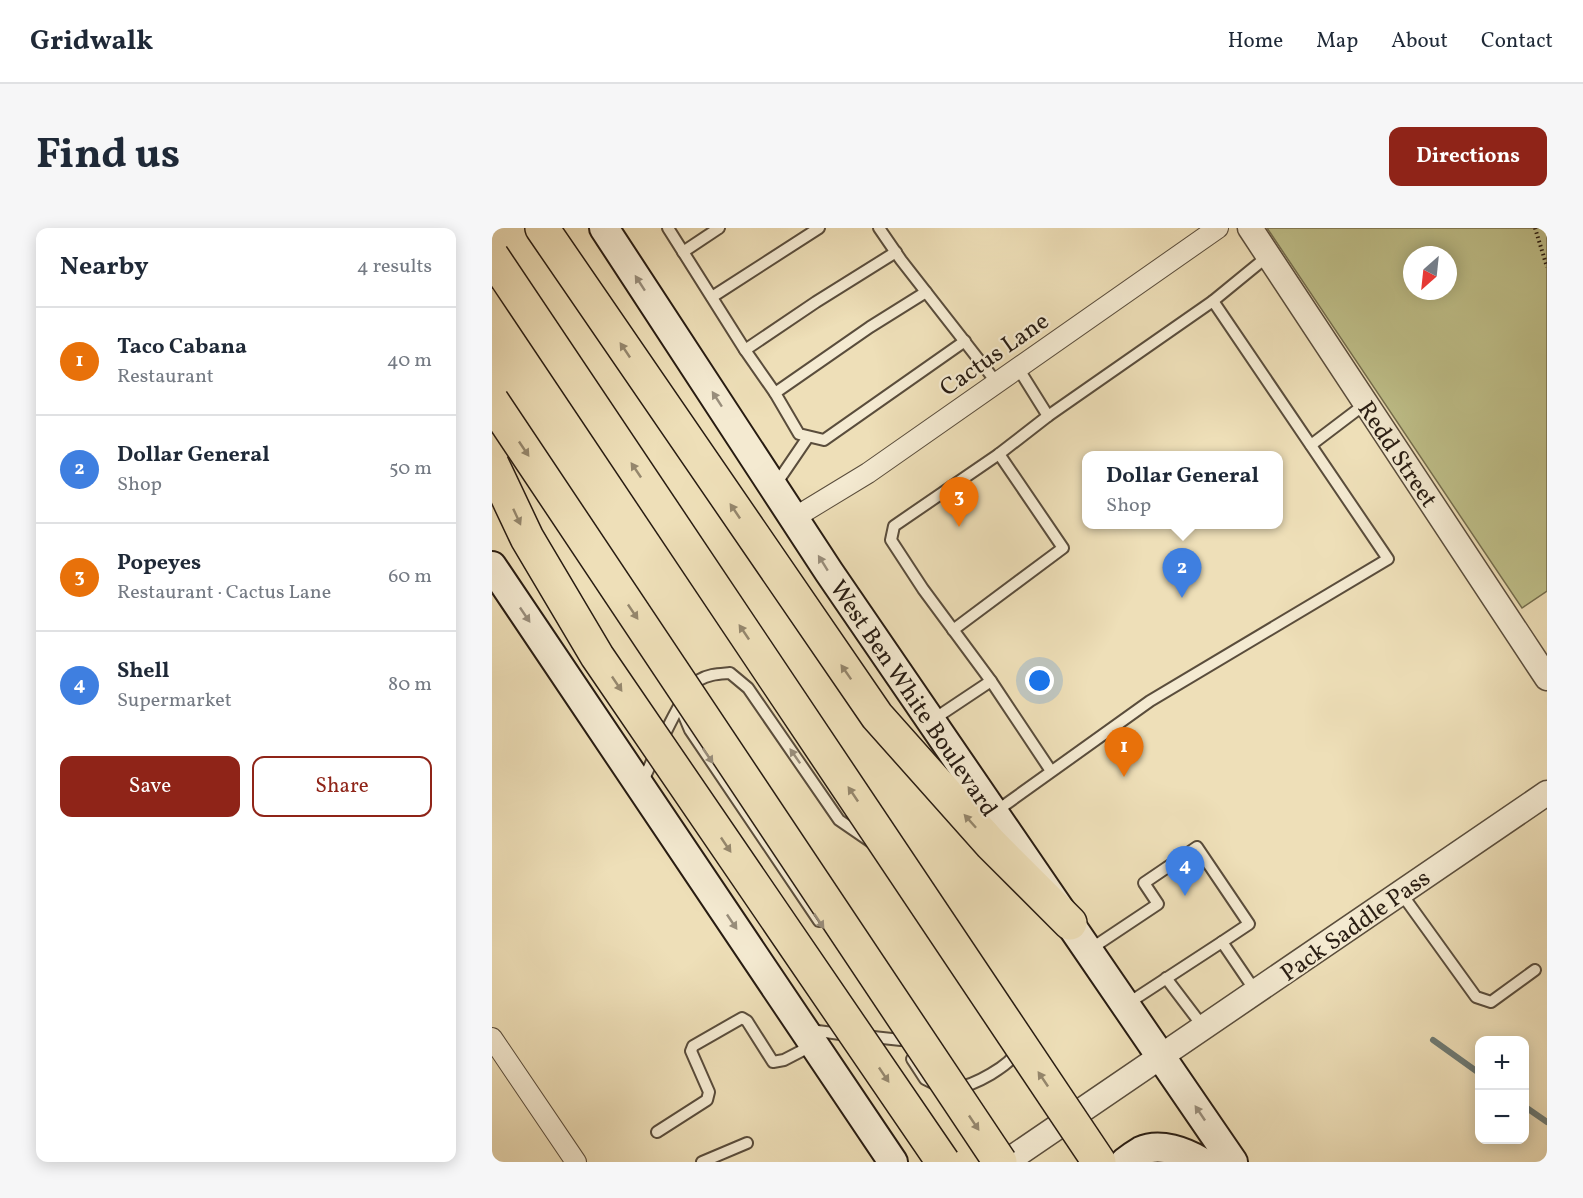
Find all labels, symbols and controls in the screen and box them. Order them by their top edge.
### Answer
text: Gridwalk [30,22,153,61]
text: Home [1228,27,1283,56]
text: Map [1316,27,1358,56]
text: About [1391,27,1448,56]
text: Contact [1481,27,1553,56]
text: Find us [36,127,180,186]
button: Directions [1389,127,1547,186]
north arrow [1403,246,1457,300]
text: Nearby [60,249,149,285]
text: 4 results [357,253,432,281]
one-way arrow [635,275,646,291]
street label: Cactus Lane [934,305,1057,406]
text: Taco Cabana [117,332,247,363]
one-way arrow [620,342,631,358]
text: 1 [75,347,84,375]
text: 40 m [387,347,432,375]
text: Restaurant [117,363,214,391]
one-way arrow [711,391,722,408]
street label: Redd Street [1348,395,1445,515]
text: Dollar General [117,440,270,471]
one-way arrow [519,441,530,458]
popup [1082,451,1283,529]
text: 2 [74,455,85,483]
text: 50 m [389,455,432,483]
text: Dollar General [1106,461,1259,492]
one-way arrow [630,463,642,479]
text: Shop [117,471,162,499]
pin: 3 [940,478,978,527]
text: Shop [1106,492,1151,520]
one-way arrow [730,503,741,519]
one-way arrow [512,508,521,525]
text: Popeyes [117,548,201,579]
pin: 2 [1162,548,1202,598]
one-way arrow [818,555,829,571]
text: 3 [74,563,85,591]
text: 60 m [388,563,432,591]
street label: West Ben White Boulevard [820,574,1005,824]
text: Restaurant · Cactus Lane [117,579,331,607]
one-way arrow [627,603,639,619]
one-way arrow [519,607,530,623]
one-way arrow [739,624,750,641]
text: Shell [117,656,169,687]
one-way arrow [840,664,852,680]
your location [1025,666,1054,695]
text: 4 [73,671,86,699]
text: 80 m [388,671,432,699]
one-way arrow [611,676,622,692]
text: Supermarket [117,687,232,715]
pin: 1 [1104,728,1144,777]
one-way arrow [702,748,714,764]
one-way arrow [789,749,801,765]
button: Save [60,756,240,817]
button: Share [252,756,432,817]
one-way arrow [847,787,859,803]
one-way arrow [964,814,977,829]
one-way arrow [721,837,732,853]
pin: 4 [1166,846,1204,896]
street label: Pack Saddle Pass [1274,862,1438,991]
one-way arrow [813,912,825,928]
one-way arrow [726,914,738,930]
map controls [1475,1036,1529,1144]
button: + [1475,1036,1529,1090]
one-way arrow [878,1067,890,1083]
one-way arrow [1038,1070,1049,1087]
button: − [1475,1090,1529,1144]
one-way arrow [1195,1105,1206,1122]
one-way arrow [968,1115,979,1131]

